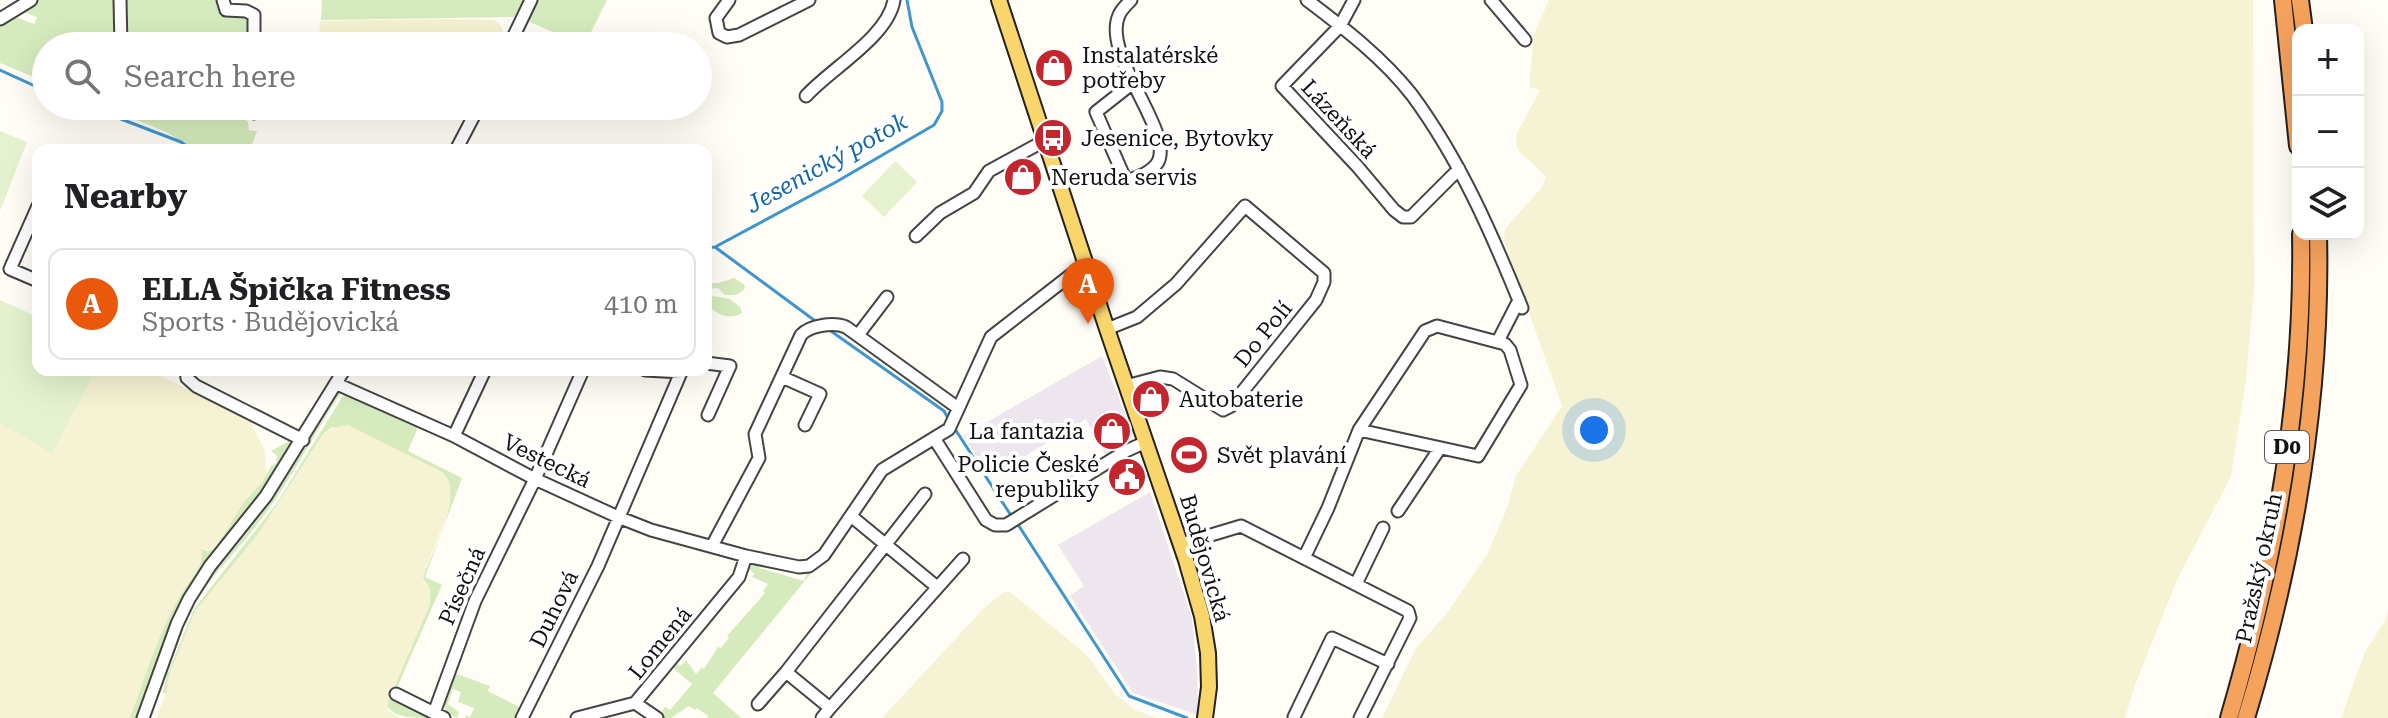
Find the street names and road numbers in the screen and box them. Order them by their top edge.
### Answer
street label: Lázeňská [1296,75,1382,163]
street label: Do Polí [1229,296,1297,372]
street label: Vestecká [499,429,595,493]
road number: D0 [2265,431,2309,463]
street label: Pražský okruh [2231,491,2287,645]
street label: Budějovická [1175,492,1235,625]
street label: Písečná [434,543,490,629]
street label: Duhová [525,567,583,651]
street label: Lomená [623,602,697,684]

